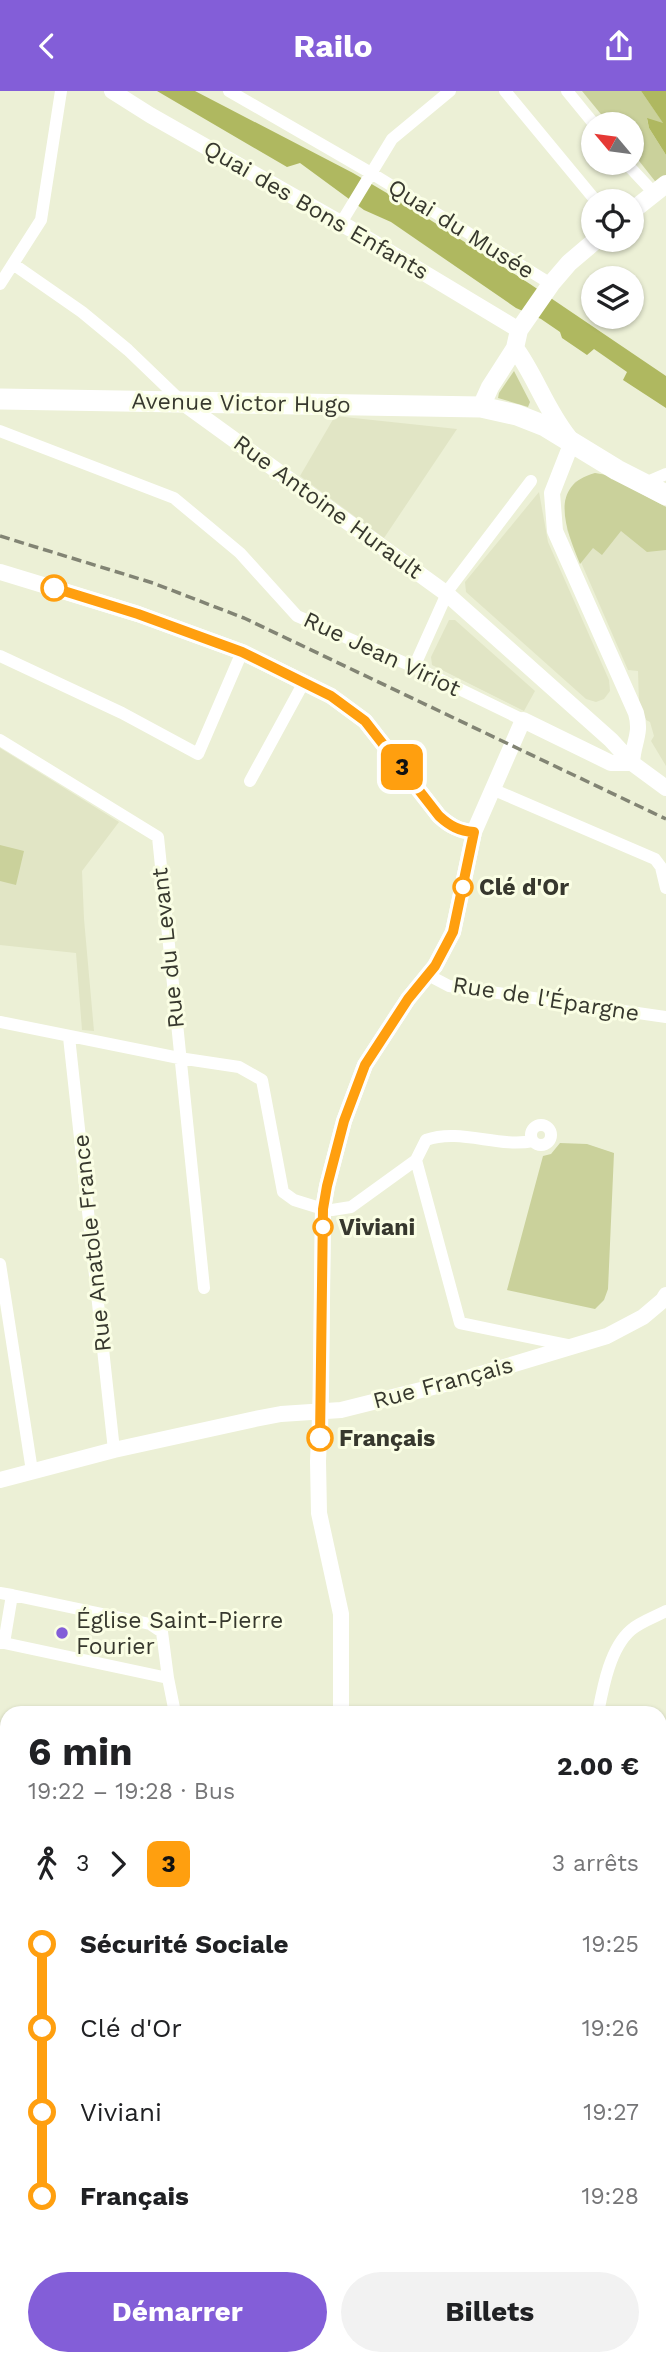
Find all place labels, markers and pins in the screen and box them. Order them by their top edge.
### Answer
unlabelled marker [41,575,67,601]
place label: Clé d'Or [479,874,569,901]
marker: Clé d'Or [453,877,473,897]
place label: Viviani [339,1214,415,1241]
marker: Viviani [313,1217,333,1237]
marker: Français [307,1425,333,1451]
place label: Français [339,1425,435,1452]
place label: Église Saint-Pierre Fourier [76,1607,283,1660]
marker: Église Saint-Pierre Fourier [54,1625,70,1641]

